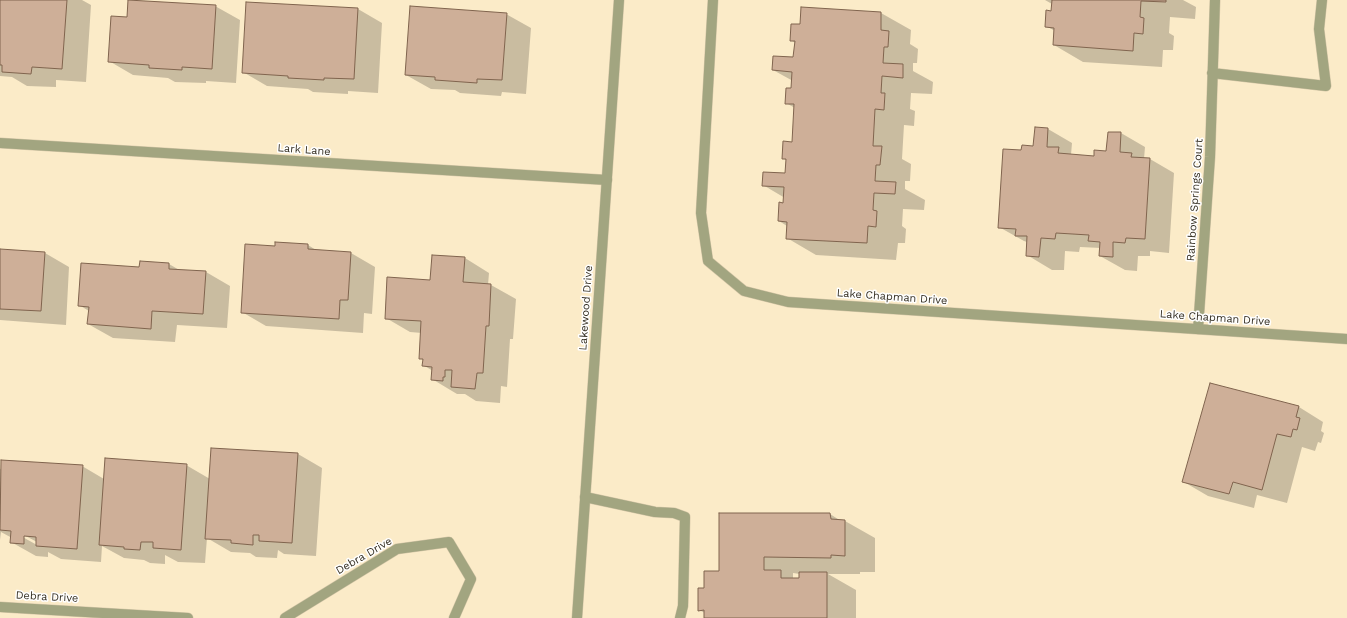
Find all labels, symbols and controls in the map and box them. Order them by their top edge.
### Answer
street label: Rainbow Springs Court [1184,138,1206,262]
street label: Lark Lane [277,142,331,158]
street label: Lakewood Drive [576,265,596,351]
street label: Lake Chapman Drive [836,287,948,307]
street label: Lake Chapman Drive [1159,308,1271,328]
street label: Debra Drive [333,535,395,577]
street label: Debra Drive [15,589,79,605]

